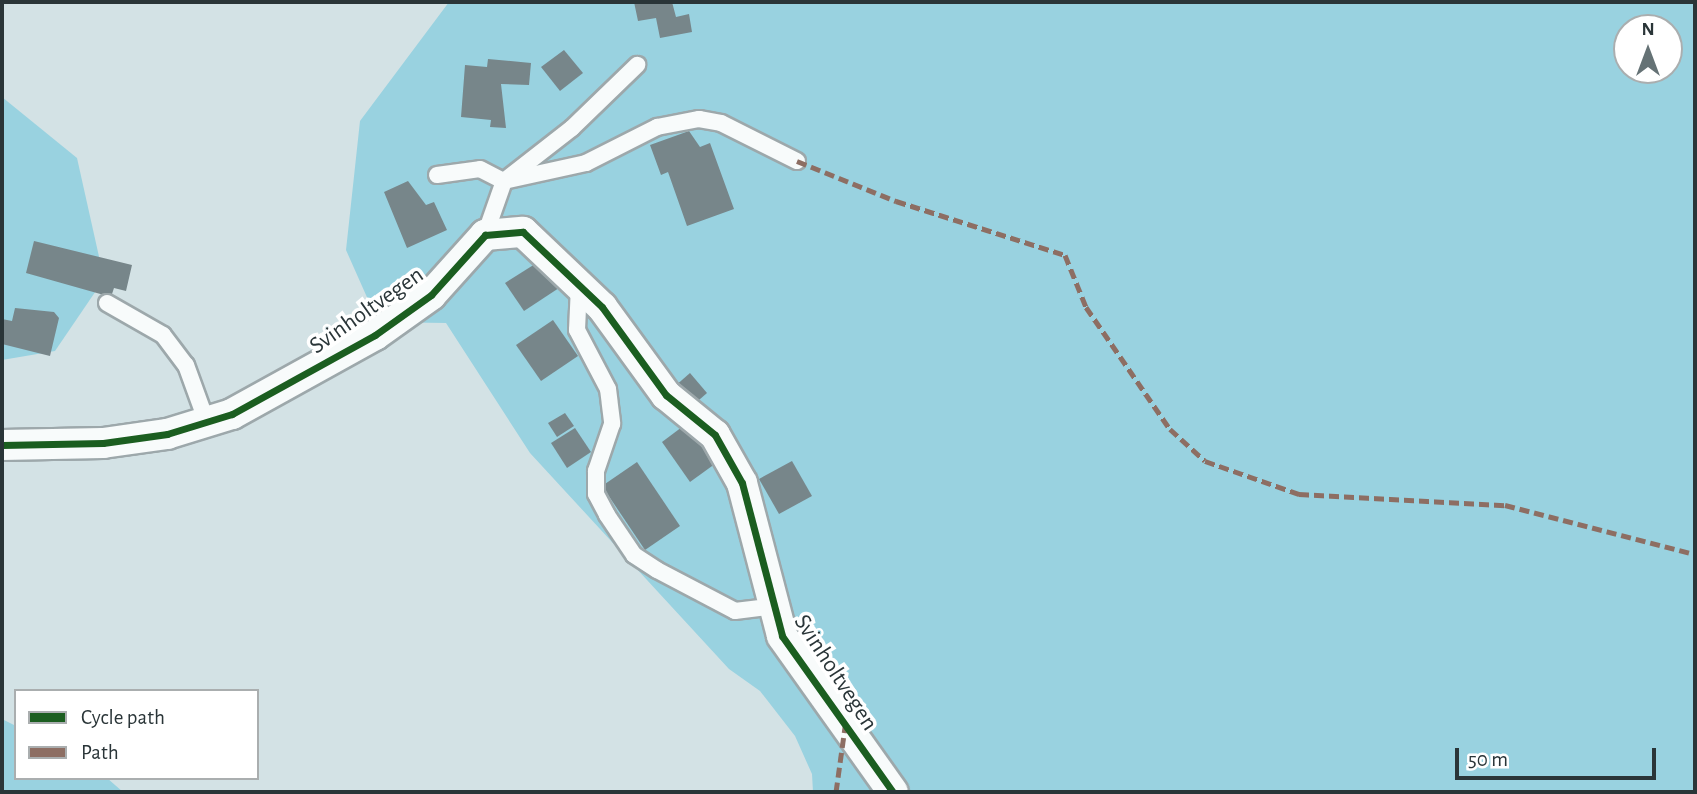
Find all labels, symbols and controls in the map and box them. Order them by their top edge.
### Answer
north arrow [1613,14,1683,84]
text: N [1641,20,1655,39]
street label: Svinholtvegen [304,261,430,361]
street label: Svinholtvegen [787,609,883,737]
legend [14,689,259,780]
text: Cycle path [81,707,165,728]
scale bar [1459,734,1660,778]
text: Path [81,742,119,763]
text: 50 m [1468,749,1508,770]

